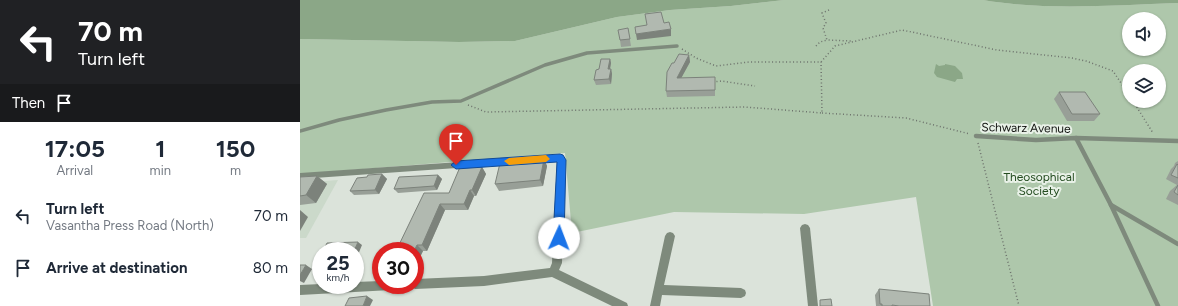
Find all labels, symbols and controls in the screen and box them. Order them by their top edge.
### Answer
map controls [1122,12,1166,108]
button: sound [1122,12,1166,56]
text: 70 m [78,14,143,48]
icon: left [12,16,64,68]
text: Turn left [78,48,145,70]
button: layers [1122,64,1166,108]
icon: arrive [53,92,75,114]
text: Then [12,94,45,112]
street label: Schwarz Avenue [981,120,1071,136]
pin [439,124,473,165]
icon: arrive [445,130,467,152]
text: 17:05 [45,134,105,163]
text: 1 [155,134,165,163]
text: 150 [216,134,255,163]
text: Arrival [56,163,93,178]
text: min [150,163,171,178]
text: m [230,163,241,178]
park label: Theosophical Society [1003,170,1075,198]
text: Turn left [46,200,104,218]
icon: left [12,205,34,227]
text: 70 m [254,207,288,225]
position arrow [538,217,580,259]
text: Vasantha Press Road (North) [46,218,214,233]
speed limit sign: 30 [372,242,424,294]
text: 25 [326,251,350,275]
icon: arrive [12,257,34,279]
text: Arrive at destination [46,259,187,277]
text: 80 m [253,259,288,277]
text: km/h [327,271,349,284]

